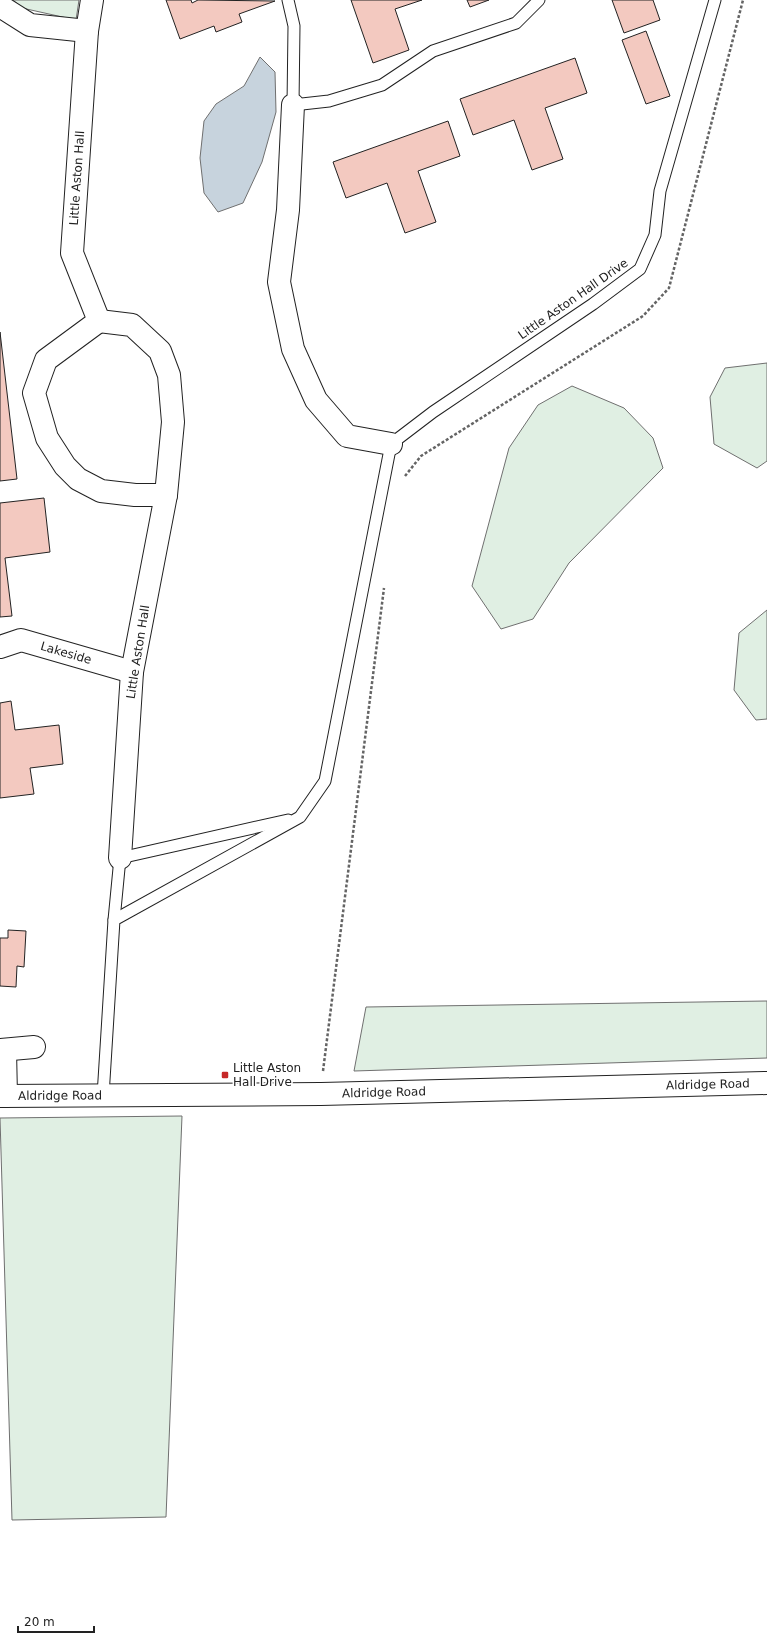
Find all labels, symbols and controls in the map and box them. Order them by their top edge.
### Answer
street label: Little Aston Hall [67,130,87,226]
street label: Little Aston Hall Drive [515,256,631,342]
street label: Little Aston Hall [124,604,152,700]
street label: Lakeside [39,639,93,667]
place label: Little Aston Hall Drive [233,1061,301,1089]
marker: Little Aston Hall Drive [220,1070,230,1080]
street label: Aldridge Road [666,1076,750,1092]
street label: Aldridge Road [342,1084,426,1100]
street label: Aldridge Road [18,1088,102,1103]
scale bar [18,1608,94,1634]
text: 20 m [24,1615,55,1629]

